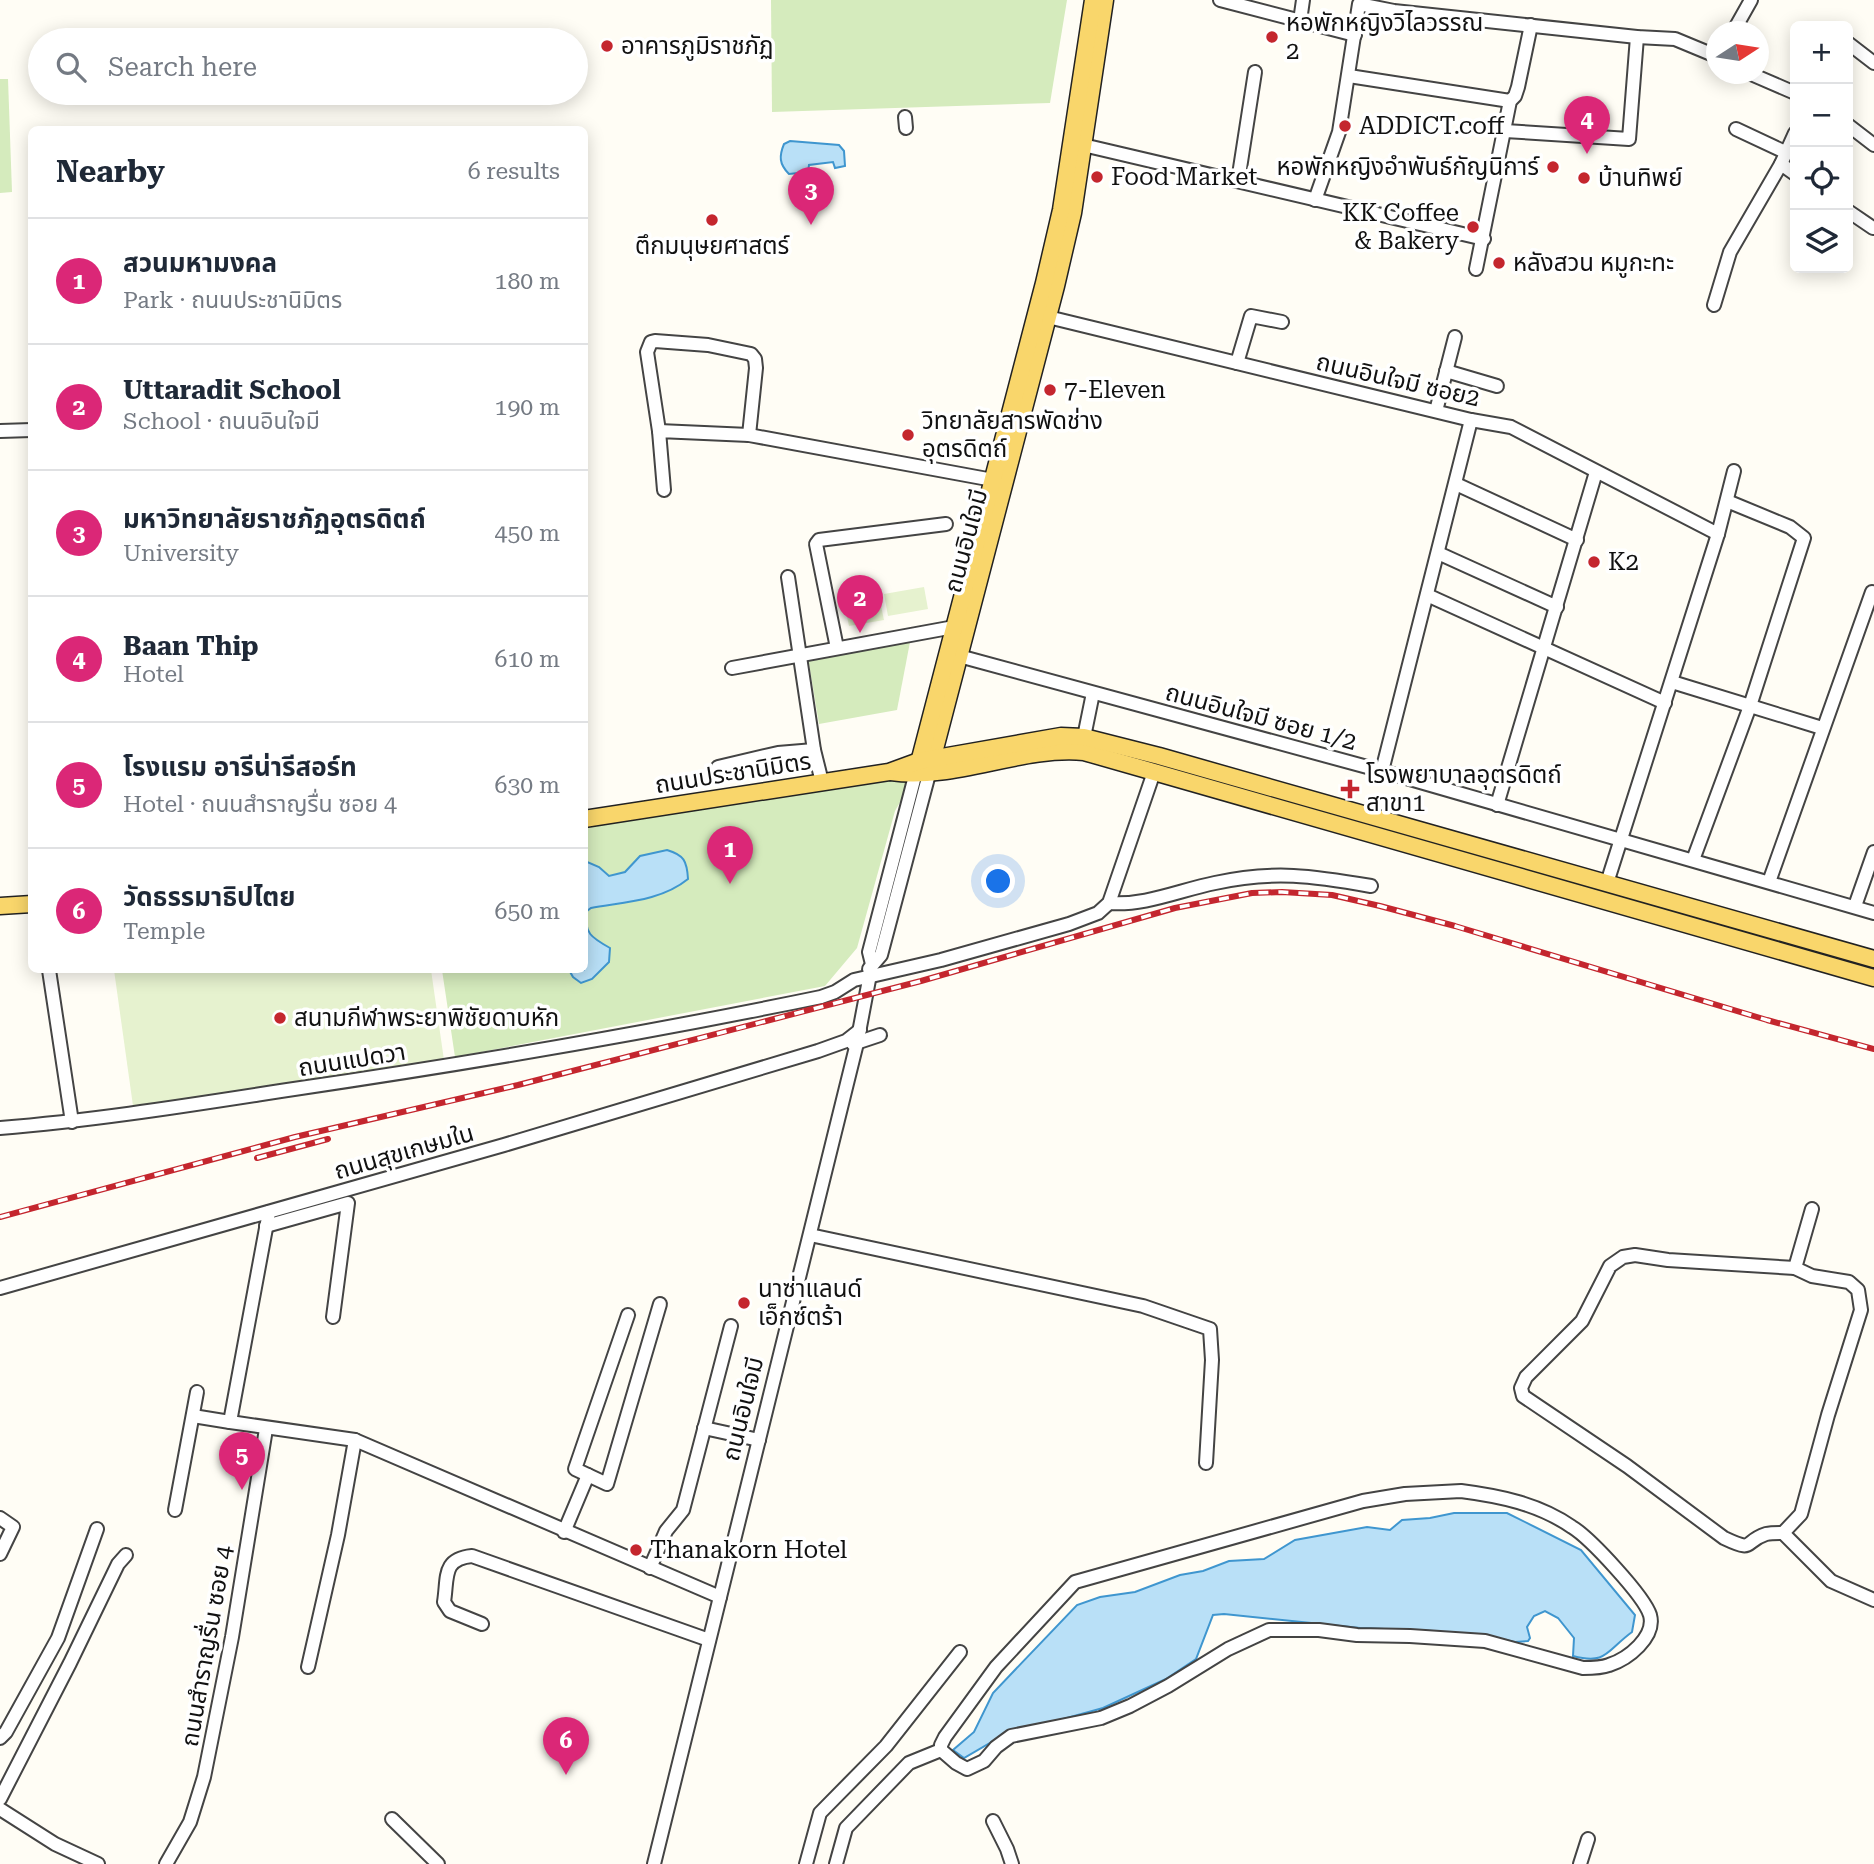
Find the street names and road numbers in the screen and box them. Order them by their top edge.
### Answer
street label: ถนนอินใจมี ซอย2 [1313,348,1483,412]
street label: ถนนอินใจมี [939,486,993,596]
street label: ถนนอินใจมี ซอย 1/2 [1162,678,1360,756]
street label: ถนนประชานิมิตร [653,747,813,799]
street label: ถนนแปดวา [296,1038,408,1082]
street label: ถนนสุขเกษมใน [331,1119,477,1186]
street label: ถนนอินใจมี [717,1354,769,1464]
street label: ถนนสำราญรื่น ซอย 4 [173,1542,239,1749]

